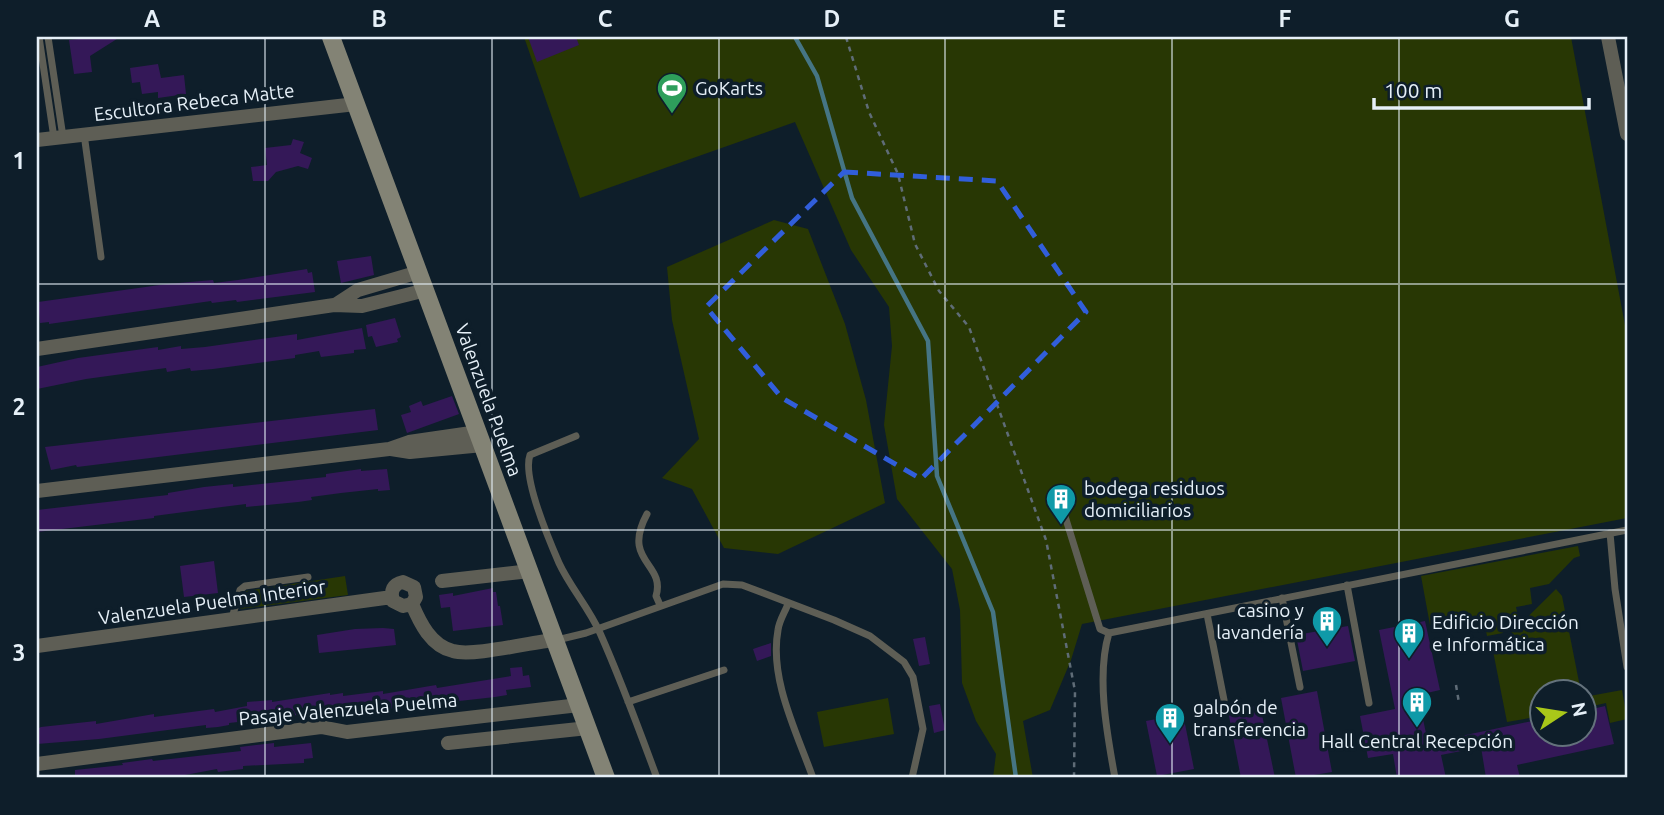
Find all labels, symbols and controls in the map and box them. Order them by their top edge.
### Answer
text: A [144,6,160,31]
text: B [371,6,387,31]
text: C [598,6,613,31]
text: D [824,6,840,31]
text: E [1052,6,1066,31]
text: F [1279,6,1292,31]
text: G [1504,6,1520,31]
scale bar [1374,66,1589,110]
sports icon: GoKarts [655,71,689,115]
place label: GoKarts [695,77,763,99]
text: 100 m [1384,78,1442,102]
street label: Escultora Rebeca Matte [92,79,296,125]
text: 1 [13,148,25,173]
street label: Valenzuela Puelma [451,321,527,479]
text: 2 [13,394,25,419]
place label: bodega residuos domiciliarios [1084,477,1225,521]
building icon: bodega residuos domiciliarios [1044,482,1078,526]
street label: Valenzuela Puelma Interior [97,575,327,629]
place label: casino y lavandería [1216,599,1304,643]
building icon: casino y lavandería [1310,604,1344,648]
place label: Edificio Dirección e Informática [1432,611,1579,655]
building icon: Edificio Dirección e Informática [1392,616,1426,660]
text: 3 [13,640,25,665]
north arrow [1528,678,1598,748]
building icon: Hall Central Recepción [1400,685,1434,729]
street label: Pasaje Valenzuela Puelma [238,688,458,730]
place label: galpón de transferencia [1193,696,1306,740]
text: N [1567,700,1592,719]
building icon: galpón de transferencia [1153,701,1187,745]
place label: Hall Central Recepción [1321,730,1513,752]

